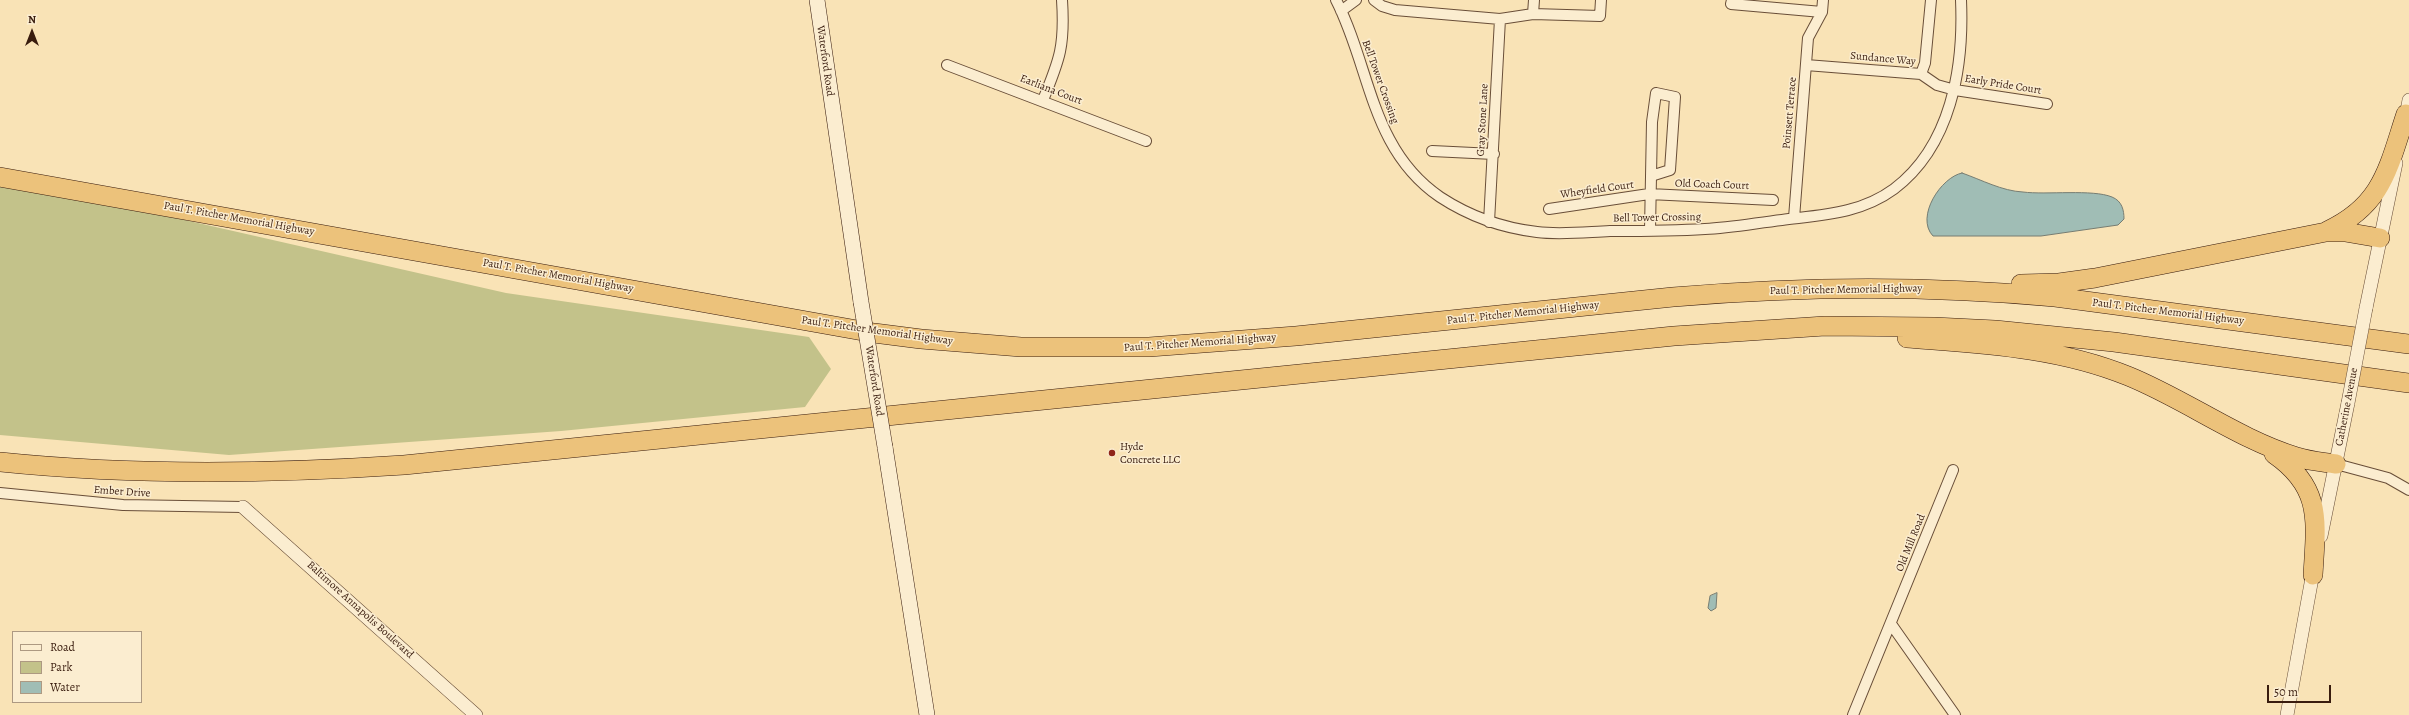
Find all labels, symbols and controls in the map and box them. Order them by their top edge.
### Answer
north arrow [12,12,52,52]
text: N [28,12,36,27]
street label: Waterford Road [814,25,836,97]
street label: Bell Tower Crossing [1359,38,1401,126]
street label: Sundance Way [1850,50,1916,68]
street label: Earliana Court [1018,72,1084,108]
street label: Early Pride Court [1964,72,2042,98]
street label: Poinsett Terrace [1780,77,1800,149]
street label: Gray Stone Lane [1475,83,1491,157]
street label: Old Coach Court [1675,177,1749,193]
street label: Wheyfield Court [1559,178,1635,202]
street label: Paul T. Pitcher Memorial Highway [163,199,315,239]
street label: Bell Tower Crossing [1613,211,1701,225]
street label: Paul T. Pitcher Memorial Highway [482,256,634,296]
street label: Paul T. Pitcher Memorial Highway [1769,282,1923,298]
street label: Paul T. Pitcher Memorial Highway [2091,296,2245,328]
street label: Paul T. Pitcher Memorial Highway [1446,298,1600,328]
street label: Paul T. Pitcher Memorial Highway [800,314,954,348]
street label: Paul T. Pitcher Memorial Highway [1123,331,1277,355]
street label: Waterford Road [862,345,886,417]
street label: Catherine Avenue [2333,367,2361,447]
place label: Hyde Concrete LLC [1120,440,1180,466]
marker: Hyde Concrete LLC [1107,448,1117,458]
street label: Ember Drive [93,483,151,501]
street label: Old Mill Road [1893,512,1929,574]
street label: Baltimore Annapolis Boulevard [304,558,416,662]
legend [12,631,142,703]
text: Road [50,639,75,655]
text: Park [50,659,73,675]
scale bar [2269,677,2333,703]
text: Water [50,679,80,695]
text: 50 m [2274,684,2298,700]

